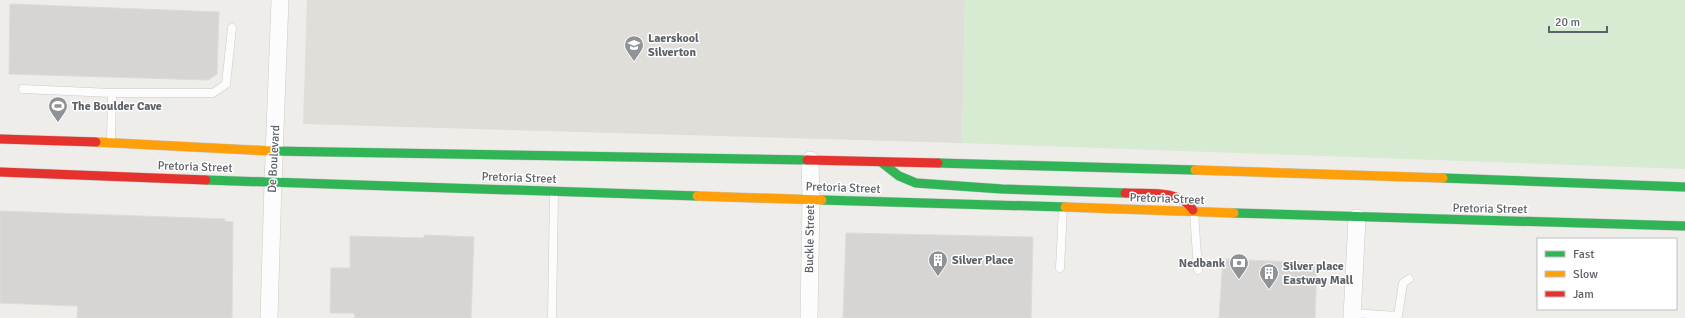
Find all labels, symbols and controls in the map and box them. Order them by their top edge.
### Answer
scale bar [1549,8,1607,34]
text: 20 m [1555,15,1580,30]
place label: Laerskool Silverton [648,31,699,60]
school or university icon: Laerskool Silverton [623,34,645,62]
sports icon: The Boulder Cave [47,95,69,123]
place label: The Boulder Cave [72,99,162,114]
street label: De Boulevard [265,125,283,193]
street label: Pretoria Street [157,158,233,176]
street label: Pretoria Street [481,169,557,187]
street label: Pretoria Street [805,179,881,197]
street label: Pretoria Street [1129,190,1205,208]
street label: Pretoria Street [1452,201,1528,217]
street label: Buckle Street [802,205,818,273]
legend [1537,238,1677,310]
text: Fast [1573,247,1594,262]
building icon: Silver Place [927,249,949,277]
bank icon: Nedbank [1228,252,1250,280]
place label: Silver Place [952,253,1013,268]
place label: Nedbank [1179,256,1226,271]
place label: Silver place Eastway Mall [1283,259,1353,288]
building icon: Silver place Eastway Mall [1258,262,1280,290]
text: Slow [1573,267,1598,282]
text: Jam [1573,287,1594,302]

